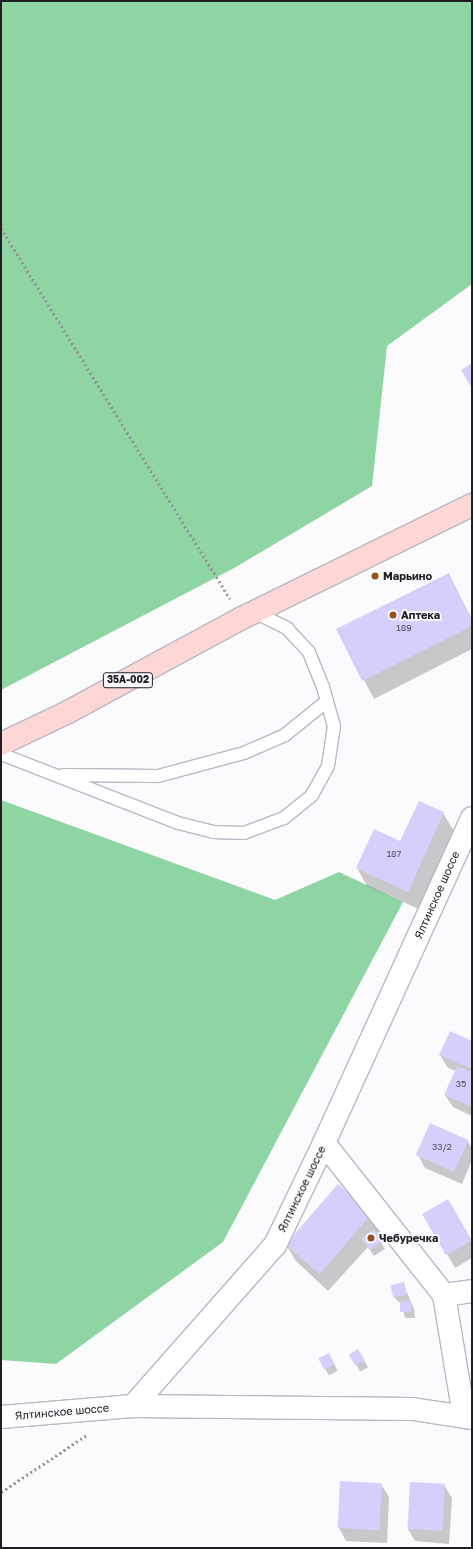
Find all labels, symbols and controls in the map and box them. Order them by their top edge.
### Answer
place label: Марьино [383,569,432,583]
marker: Марьино [370,571,380,581]
place label: Аптека [401,608,440,622]
marker: Аптека [388,610,398,620]
house number: 189 [396,623,412,633]
road number: 35А-002 [102,672,154,688]
house number: 187 [387,849,401,859]
street label: Ялтинское шоссе [412,849,462,941]
house number: 35 [456,1079,466,1089]
house number: 33/2 [432,1142,452,1152]
street label: Ялтинское шоссе [275,1144,329,1234]
place label: Чебуречка [379,1231,438,1245]
marker: Чебуречка [366,1233,376,1243]
street label: Ялтинское шоссе [14,1401,110,1423]

